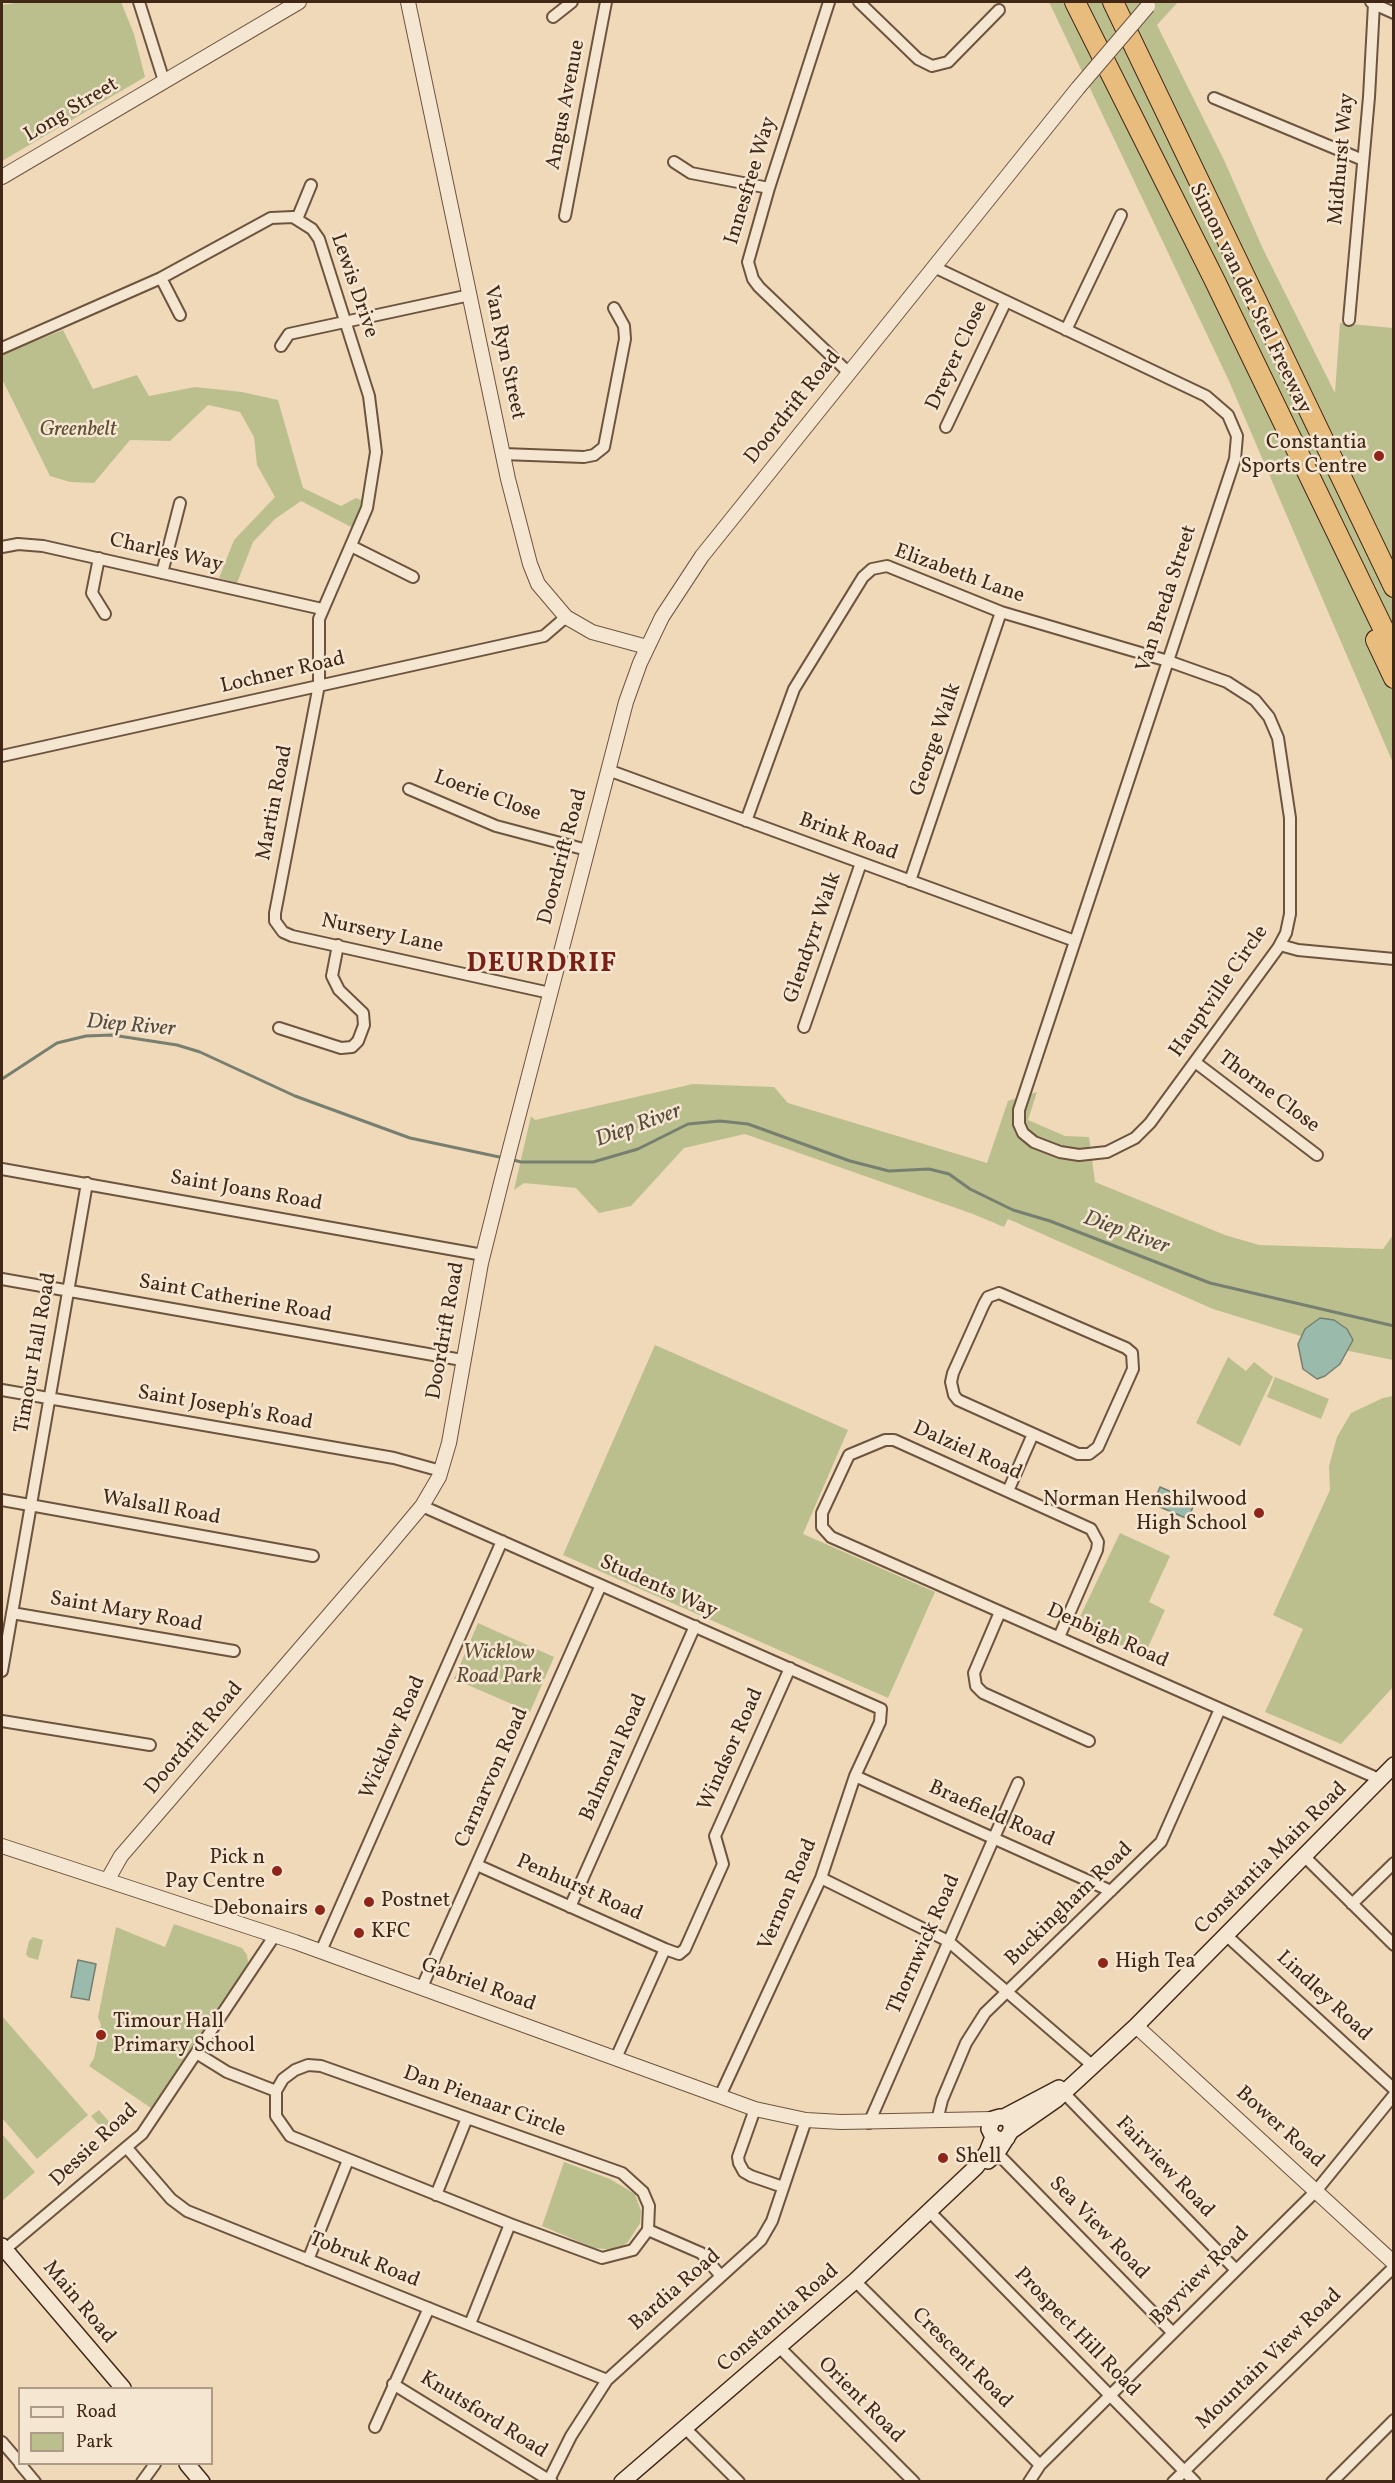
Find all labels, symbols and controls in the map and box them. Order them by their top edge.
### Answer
street label: Angus Avenue [542,38,592,172]
street label: Long Street [20,73,124,149]
street label: Midhurst Way [1325,92,1361,226]
street label: Innesfree Way [721,114,783,248]
street label: Simon van der Stel Freeway [1182,179,1316,419]
street label: Lewis Drive [323,231,383,341]
street label: Van Ryn Street [476,284,530,422]
street label: Dreyer Close [922,297,994,415]
street label: Doordrift Road [740,346,848,470]
park label: Greenbelt [40,418,116,444]
place label: Constantia Sports Centre [1241,431,1367,481]
marker: Constantia Sports Centre [1372,449,1386,463]
street label: Van Breda Street [1132,522,1204,676]
street label: Charles Way [107,529,225,579]
street label: Elizabeth Lane [891,540,1027,610]
street label: Lochner Road [218,647,348,701]
street label: George Walk [906,680,968,800]
street label: Martin Road [253,743,299,863]
street label: Loerie Close [430,766,544,828]
street label: Doordrift Road [534,786,594,928]
street label: Brink Road [795,808,901,868]
street label: Glendyrr Walk [780,869,848,1007]
street label: Nursery Lane [319,910,445,960]
street label: Hauptville Circle [1165,921,1275,1063]
district label: DEURDRIF [466,950,618,982]
water label: Diep River [85,1010,177,1044]
street label: Thorne Close [1212,1046,1324,1140]
water label: Diep River [592,1099,686,1155]
street label: Saint Joans Road [168,1166,324,1218]
water label: Diep River [1079,1206,1173,1262]
street label: Doordrift Road [422,1260,472,1402]
street label: Timour Hall Road [10,1271,64,1435]
street label: Saint Catherine Road [137,1271,333,1329]
street label: Saint Joseph's Road [135,1381,315,1437]
street label: Dalziel Road [909,1417,1025,1487]
street label: Walsall Road [100,1486,222,1532]
place label: Norman Henshilwood High School [1043,1488,1247,1538]
marker: Norman Henshilwood High School [1252,1506,1266,1520]
street label: Students Way [595,1551,721,1625]
street label: Saint Mary Road [48,1587,204,1639]
street label: Denbigh Road [1042,1599,1172,1675]
park label: Wicklow Road Park [456,1641,542,1691]
street label: Wicklow Road [356,1673,432,1803]
street label: Doordrift Road [141,1677,249,1801]
street label: Windsor Road [694,1685,770,1815]
street label: Balmoral Road [576,1690,654,1826]
street label: Carnarvon Road [451,1704,535,1852]
street label: Braefield Road [924,1776,1058,1854]
street label: Constantia Main Road [1190,1777,1354,1941]
street label: Vernon Road [754,1835,824,1955]
street label: Buckingham Road [1001,1838,1139,1972]
place label: Pick n Pay Centre [165,1846,265,1896]
street label: Penhurst Road [512,1850,646,1928]
marker: Pick n Pay Centre [270,1864,284,1878]
street label: Thornwick Road [883,1871,967,2019]
place label: Postnet [381,1889,450,1915]
marker: Postnet [362,1895,376,1909]
place label: Debonairs [213,1897,308,1923]
marker: Debonairs [313,1903,327,1917]
place label: KFC [371,1920,411,1946]
marker: KFC [352,1926,366,1940]
street label: Lindley Road [1270,1946,1376,2048]
place label: High Tea [1115,1950,1196,1976]
street label: Gabriel Road [417,1954,539,2018]
marker: High Tea [1096,1956,1110,1970]
place label: Timour Hall Primary School [113,2010,255,2060]
marker: Timour Hall Primary School [94,2028,108,2042]
street label: Dan Pienaar Circle [399,2062,569,2144]
street label: Bower Road [1230,2082,1328,2174]
street label: Dessie Road [46,2099,144,2193]
street label: Fairview Road [1109,2112,1219,2224]
place label: Shell [955,2145,1002,2171]
marker: Shell [936,2151,950,2165]
street label: Sea View Road [1043,2172,1153,2286]
street label: Bayview Road [1146,2222,1256,2332]
street label: Tobruk Road [305,2227,423,2295]
street label: Bardia Road [625,2245,727,2337]
street label: Main Road [36,2256,120,2350]
street label: Constantia Road [713,2259,845,2379]
street label: Prospect Hill Road [1008,2263,1144,2403]
street label: Mountain View Road [1192,2284,1348,2436]
street label: Crescent Road [905,2303,1017,2415]
street label: Orient Road [812,2353,908,2449]
street label: Knutsford Road [415,2367,551,2465]
legend [18,2387,213,2465]
text: Road [76,2400,117,2425]
text: Park [76,2430,113,2455]

